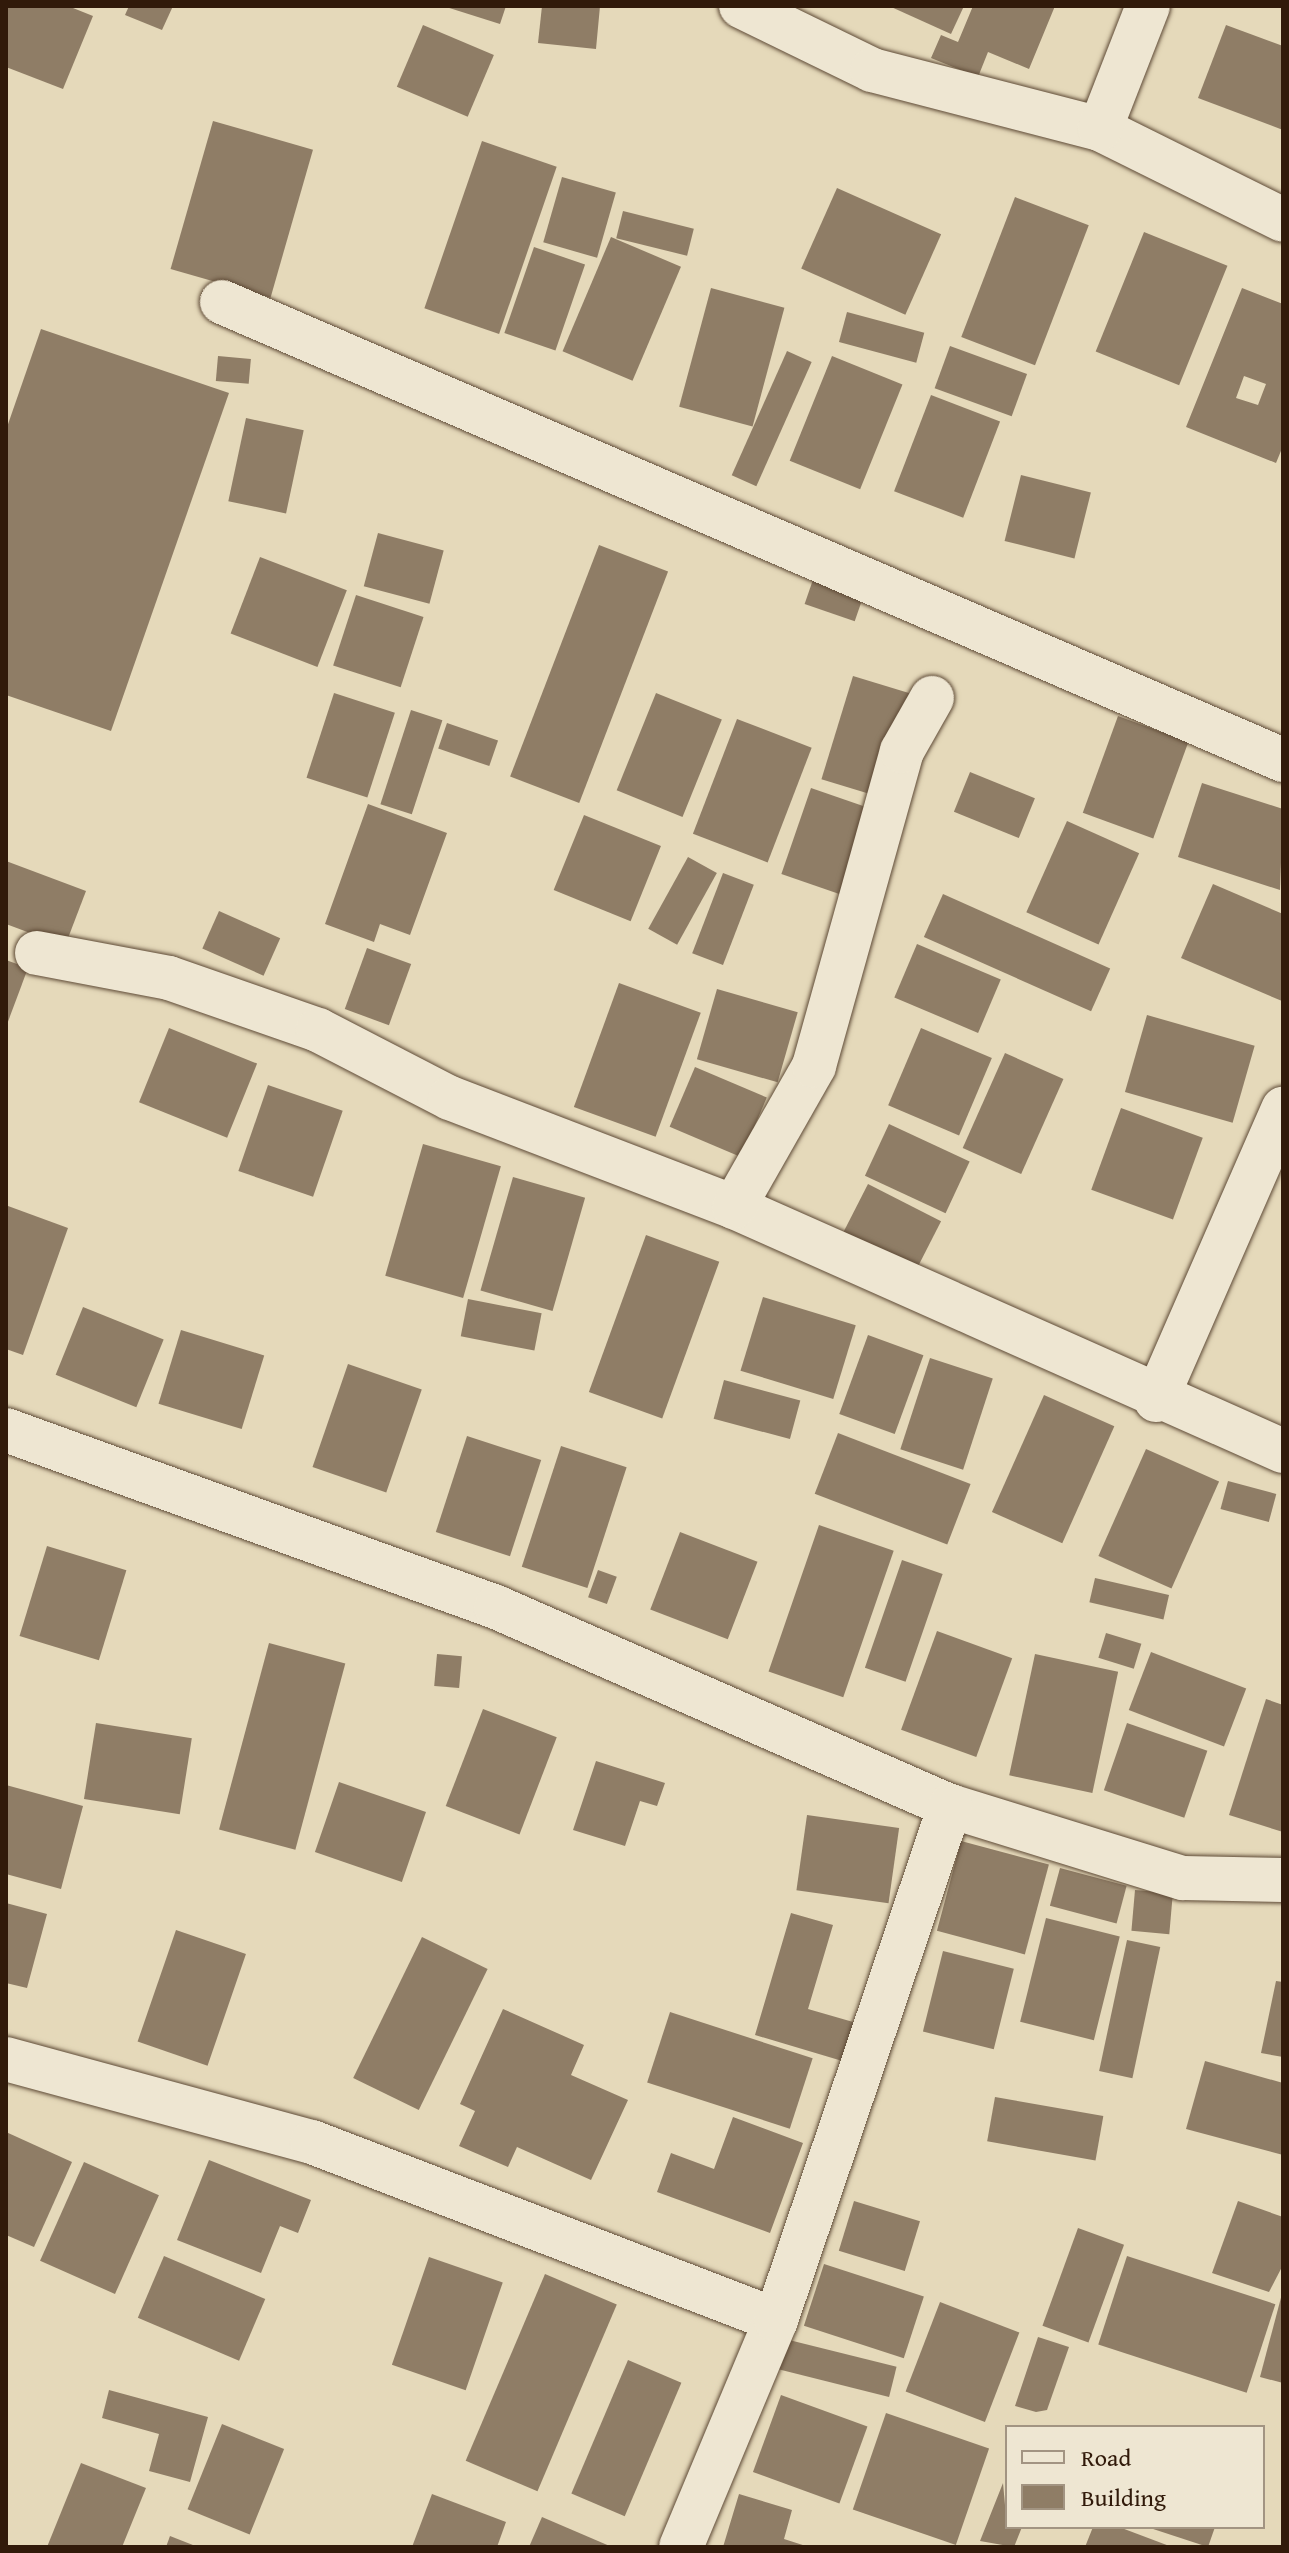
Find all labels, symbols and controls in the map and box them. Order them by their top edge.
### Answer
legend [1005,2425,1265,2529]
text: Road [1081,2440,1131,2475]
text: Building [1081,2480,1166,2515]

